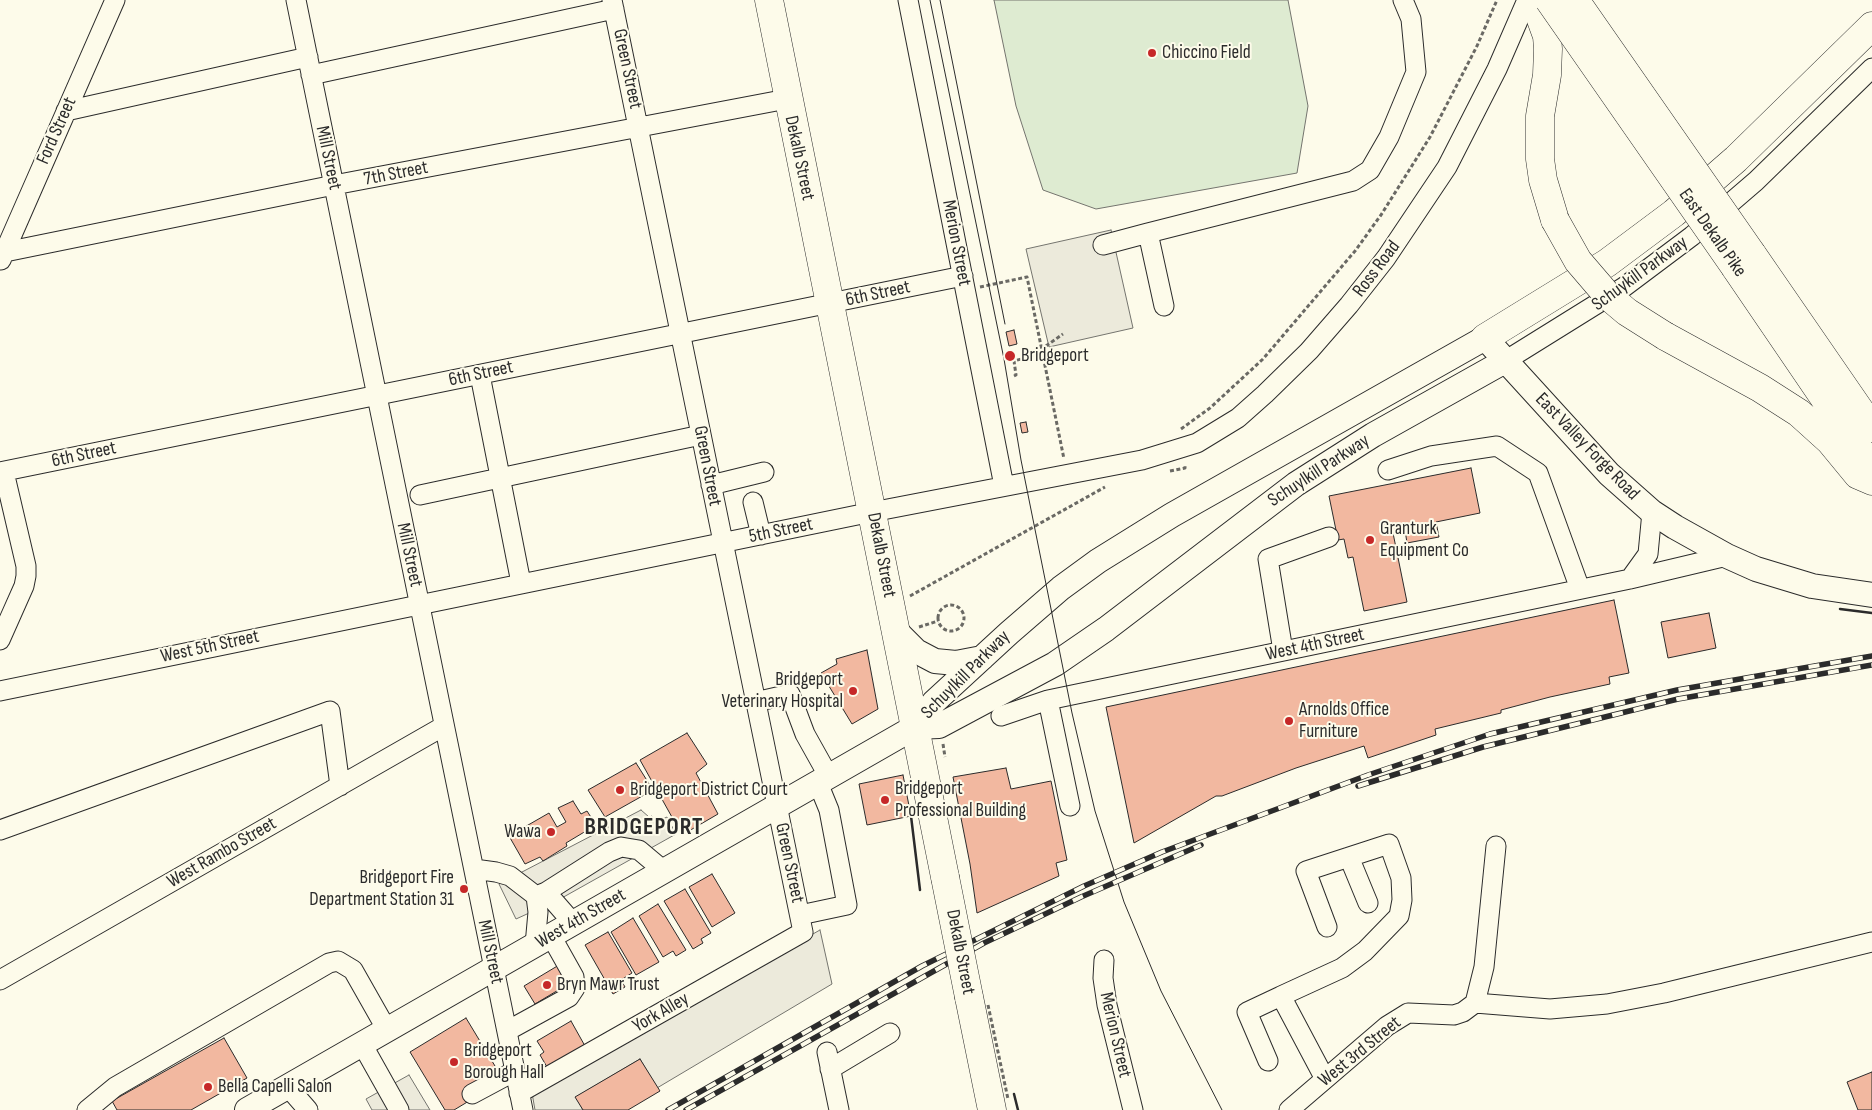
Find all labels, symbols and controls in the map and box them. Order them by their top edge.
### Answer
street label: Green Street [607,27,647,111]
place label: Chiccino Field [1162,42,1251,64]
marker: Chiccino Field [1146,47,1158,59]
street label: Ford Street [32,94,82,168]
street label: Dekalb Street [779,114,819,202]
street label: Mill Street [310,124,346,192]
street label: 7th Street [362,157,430,191]
street label: East Dekalb Pike [1673,184,1751,282]
street label: Merion Street [937,198,975,288]
street label: Schuykill Parkway [1588,232,1692,316]
street label: Ross Road [1348,236,1406,302]
street label: 6th Street [844,276,912,312]
place label: Bridgeport [1021,345,1089,367]
marker: Bridgeport [1003,349,1017,363]
street label: 6th Street [447,356,515,392]
street label: East Valley Forge Road [1530,389,1644,505]
street label: Green Street [688,424,726,508]
street label: Schuylkill Parkway [1264,430,1374,512]
street label: 6th Street [50,437,118,473]
street label: Dekalb Street [862,511,900,599]
street label: 5th Street [747,513,815,549]
place label: Granturk Equipment Co [1380,518,1469,562]
street label: Mill Street [391,521,427,589]
marker: Granturk Equipment Co [1364,534,1376,546]
street label: West 4th Street [1264,623,1366,667]
street label: West 5th Street [159,625,261,669]
street label: Schuylkill Parkway [917,626,1015,724]
place label: Bridgeport Veterinary Hospital [721,669,843,713]
marker: Bridgeport Veterinary Hospital [847,685,859,697]
place label: Arnolds Office Furniture [1299,699,1389,743]
marker: Arnolds Office Furniture [1283,715,1295,727]
place label: Bridgeport Professional Building [895,778,1026,822]
place label: Bridgeport District Court [630,779,788,801]
marker: Bridgeport District Court [614,784,626,796]
marker: Bridgeport Professional Building [879,794,891,806]
street label: West Rambo Street [163,813,281,893]
district label: BRIDGEPORT [583,814,705,842]
place label: Wawa [504,821,541,843]
street label: Green Street [769,821,809,905]
marker: Wawa [545,826,557,838]
place label: Bridgeport Fire Department Station 31 [309,867,454,911]
marker: Bridgeport Fire Department Station 31 [458,883,470,895]
street label: West 4th Street [532,884,630,954]
street label: Dekalb Street [941,908,979,996]
street label: Mill Street [472,918,508,986]
place label: Bryn Mawr Trust [557,974,660,996]
marker: Bryn Mawr Trust [541,979,553,991]
street label: York Alley [629,988,693,1038]
street label: Merion Street [1094,990,1136,1080]
street label: West 3rd Street [1314,1012,1406,1092]
place label: Bridgeport Borough Hall [464,1040,544,1084]
marker: Bridgeport Borough Hall [448,1056,460,1068]
place label: Bella Capelli Salon [218,1076,332,1098]
marker: Bella Capelli Salon [202,1081,214,1093]

